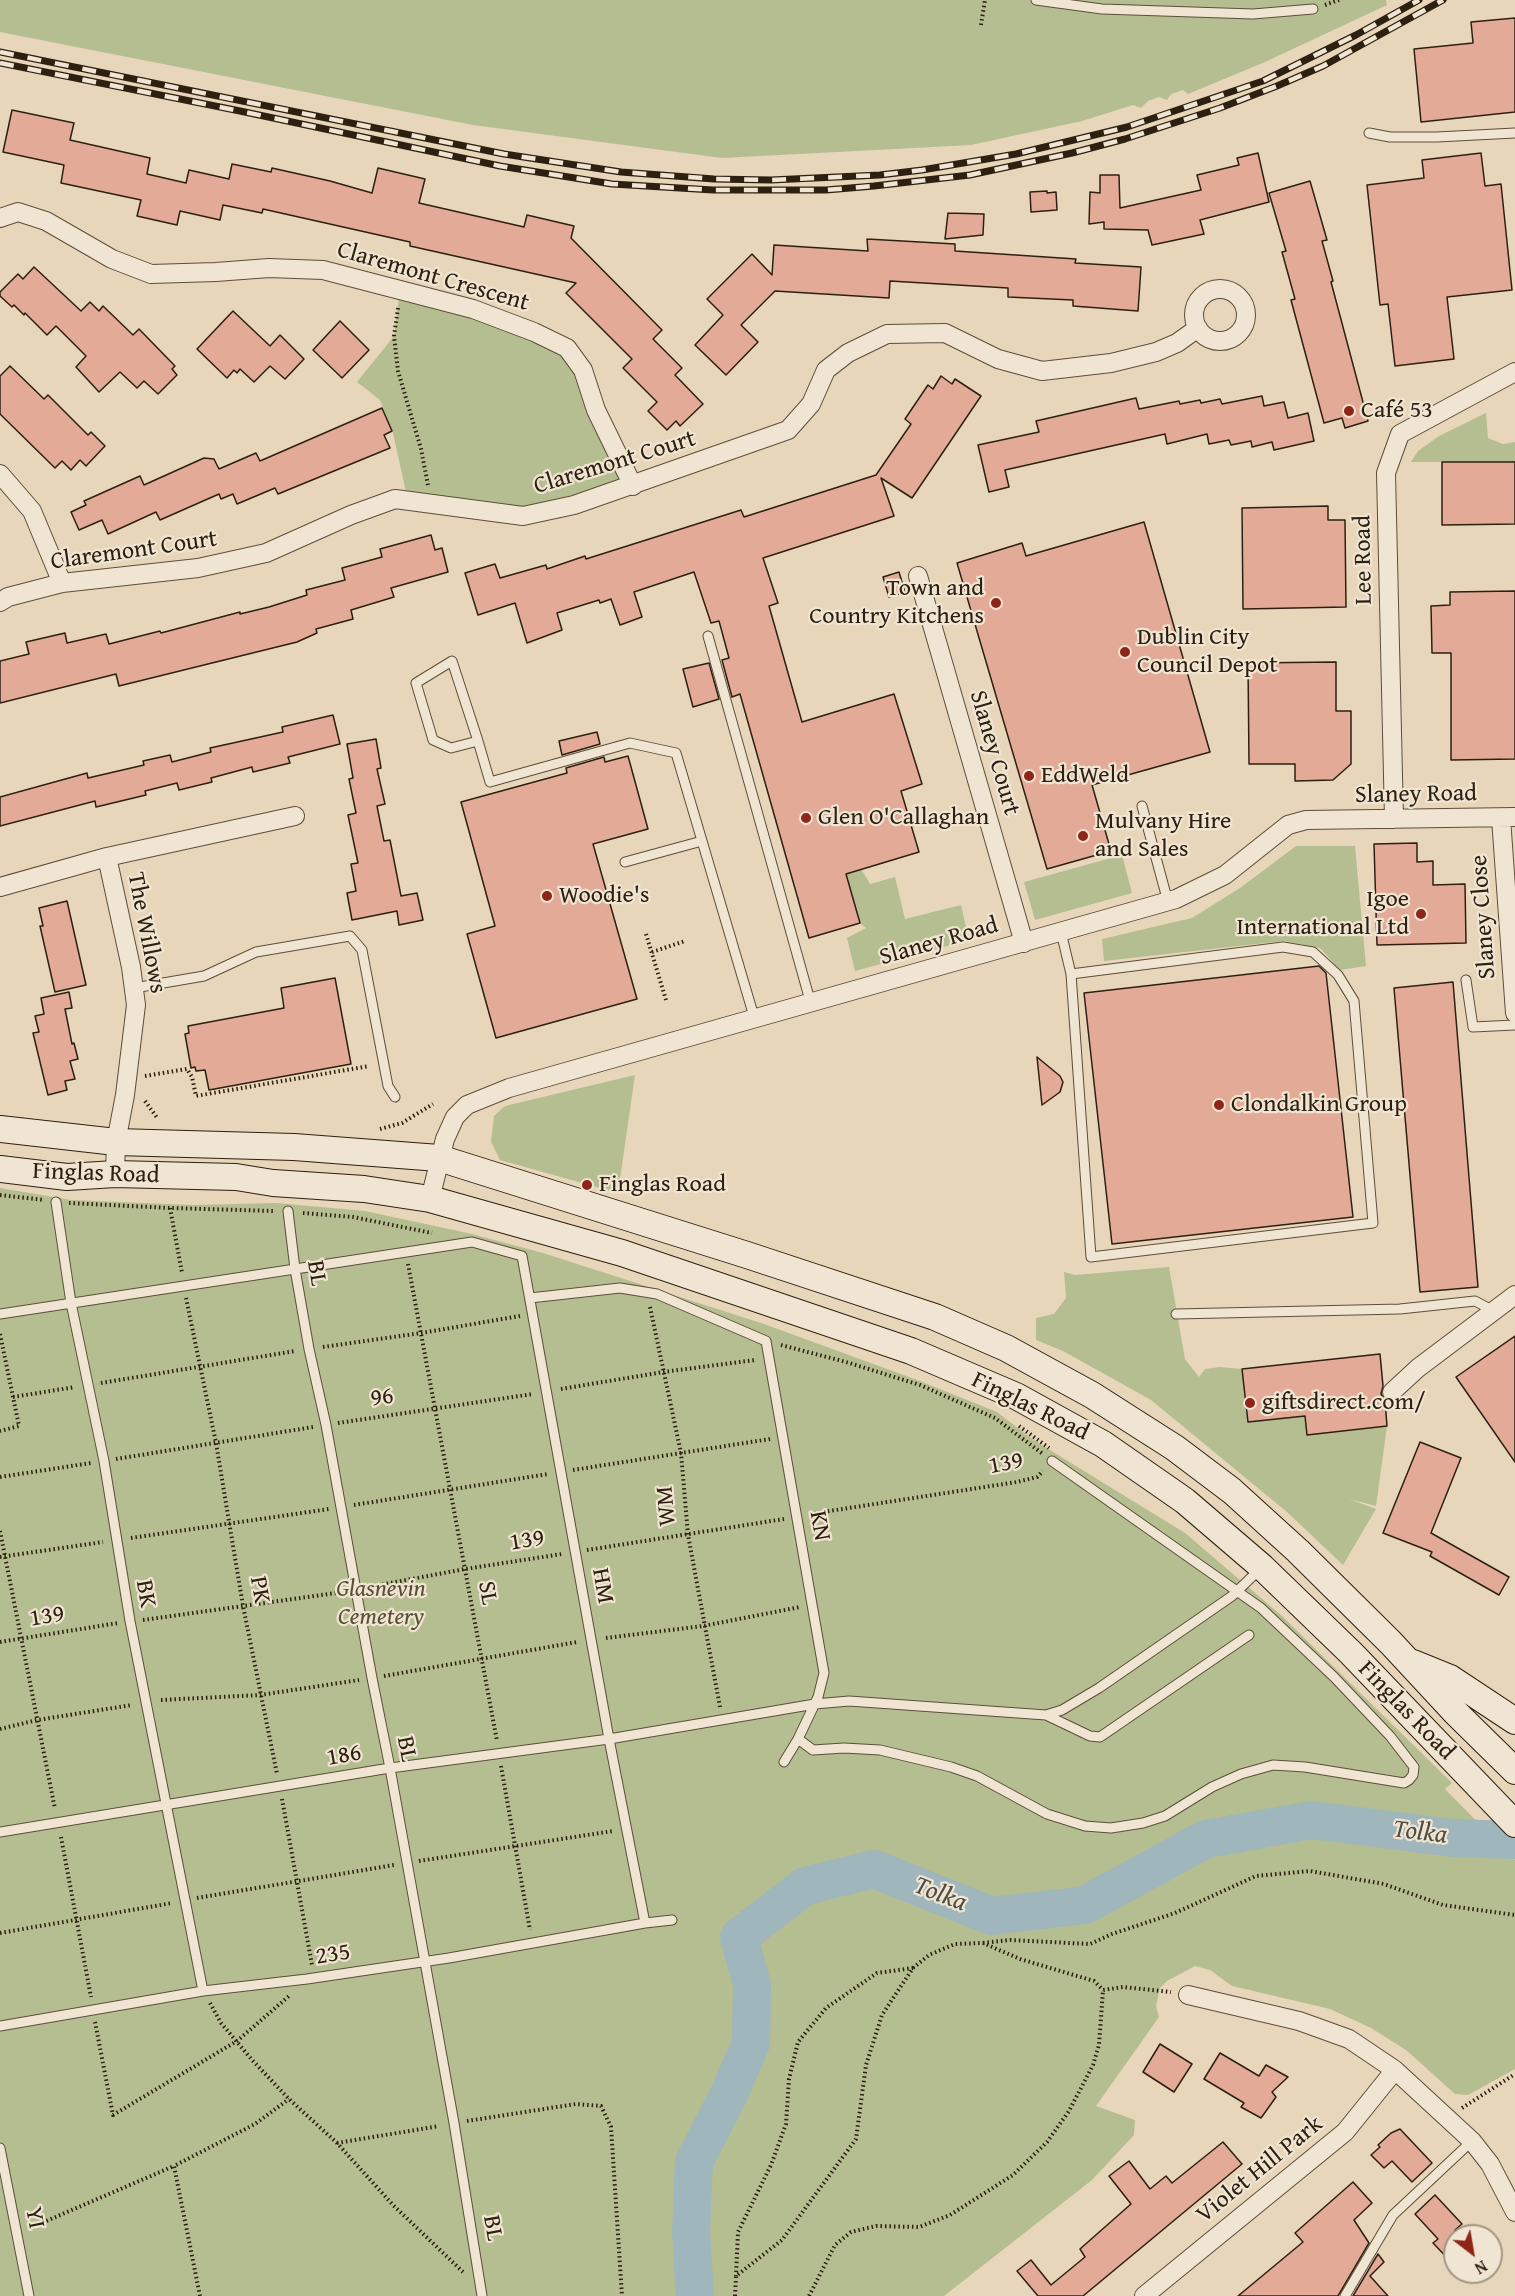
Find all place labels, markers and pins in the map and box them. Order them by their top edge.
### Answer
place label: Café 53 [1361,397,1433,425]
marker: Café 53 [1342,404,1356,418]
place label: Town and Country Kitchens [809,575,984,631]
marker: Town and Country Kitchens [989,596,1003,610]
place label: Dublin City Council Depot [1137,624,1278,680]
marker: Dublin City Council Depot [1118,645,1132,659]
place label: EddWeld [1041,762,1129,790]
marker: EddWeld [1022,769,1036,783]
place label: Glen O'Callaghan [818,804,989,832]
place label: Mulvany Hire and Sales [1095,808,1231,864]
marker: Glen O'Callaghan [799,811,813,825]
marker: Mulvany Hire and Sales [1076,829,1090,843]
place label: Woodie's [559,882,649,910]
place label: Igoe International Ltd [1236,886,1409,942]
marker: Woodie's [540,889,554,903]
marker: Igoe International Ltd [1414,907,1428,921]
place label: Clondalkin Group [1231,1091,1407,1119]
marker: Clondalkin Group [1212,1098,1226,1112]
place label: Finglas Road [599,1171,726,1199]
marker: Finglas Road [580,1178,594,1192]
place label: giftsdirect.com/ [1262,1389,1425,1417]
marker: giftsdirect.com/ [1243,1396,1257,1410]

